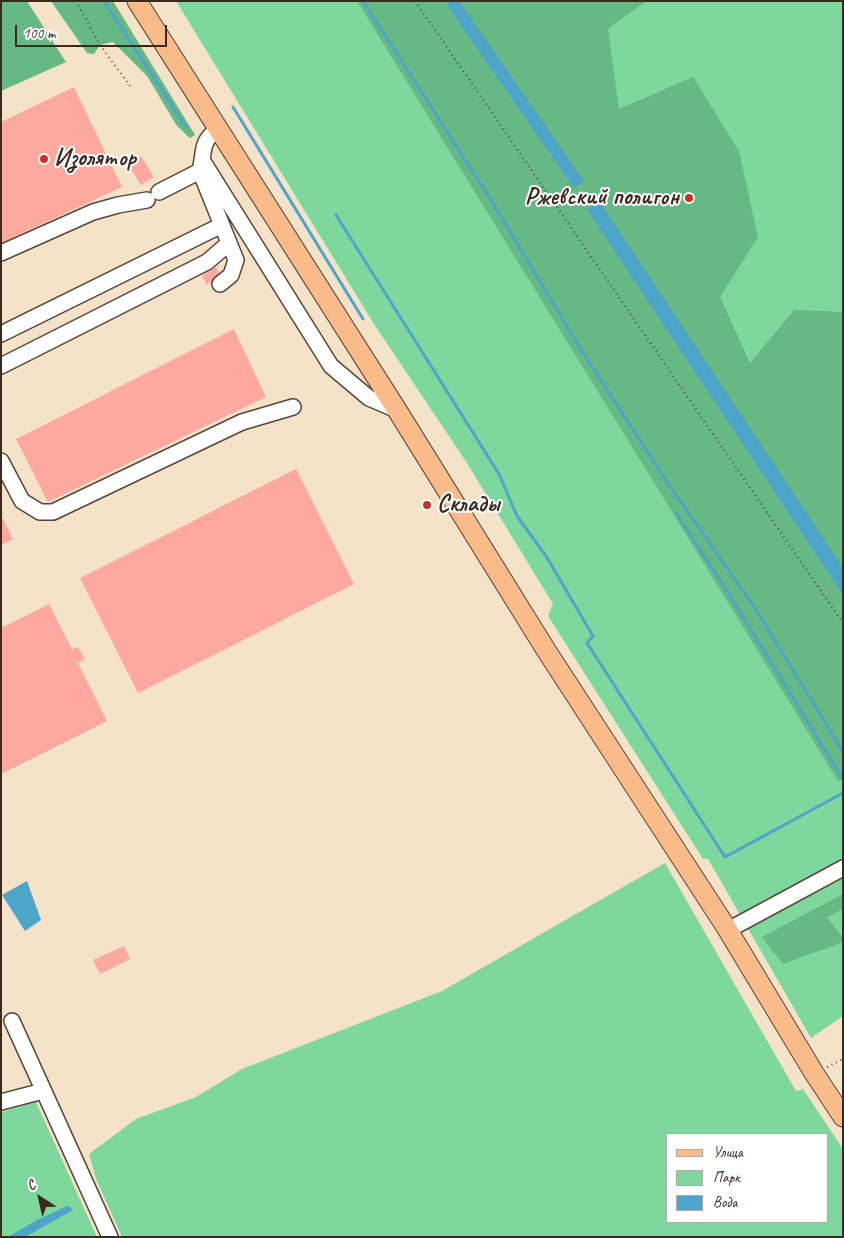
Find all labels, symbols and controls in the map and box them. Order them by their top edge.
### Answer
scale bar [18,15,170,47]
text: 100 m [23,24,55,43]
place label: Изолятор [54,145,136,173]
marker: Изолятор [38,153,50,165]
place label: Ржевский полигон [525,184,679,212]
marker: Ржевский полигон [683,192,695,204]
place label: Склады [437,491,500,519]
marker: Склады [421,499,433,511]
legend [666,1133,829,1223]
text: Улица [713,1143,743,1162]
text: Парк [713,1168,740,1187]
north arrow [15,1173,65,1223]
text: С [23,1176,39,1194]
text: Вода [713,1193,737,1212]

